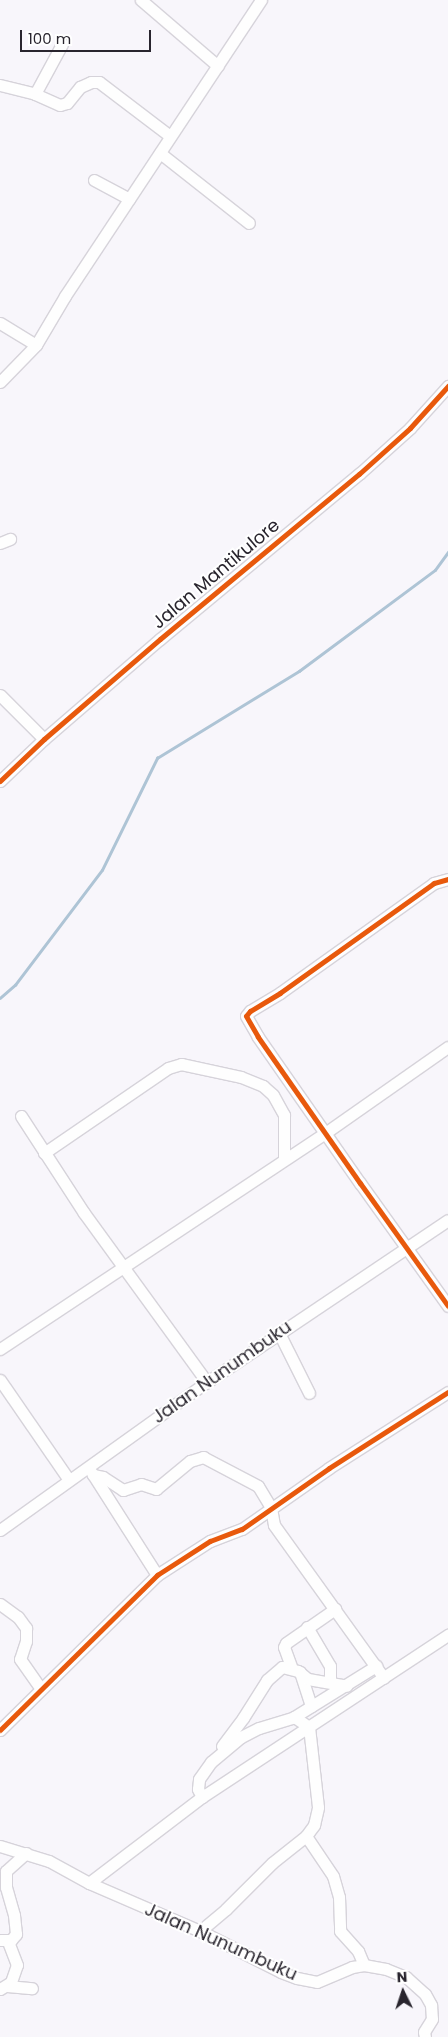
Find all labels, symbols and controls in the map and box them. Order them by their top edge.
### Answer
scale bar [22,20,154,52]
text: 100 m [28,28,71,49]
street label: Jalan Mantikulore [148,514,284,634]
street label: Jalan Nunumbuku [148,1316,296,1428]
street label: Jalan Nunumbuku [141,1899,301,1985]
north arrow [378,1967,428,2017]
text: N [396,1967,408,1987]

